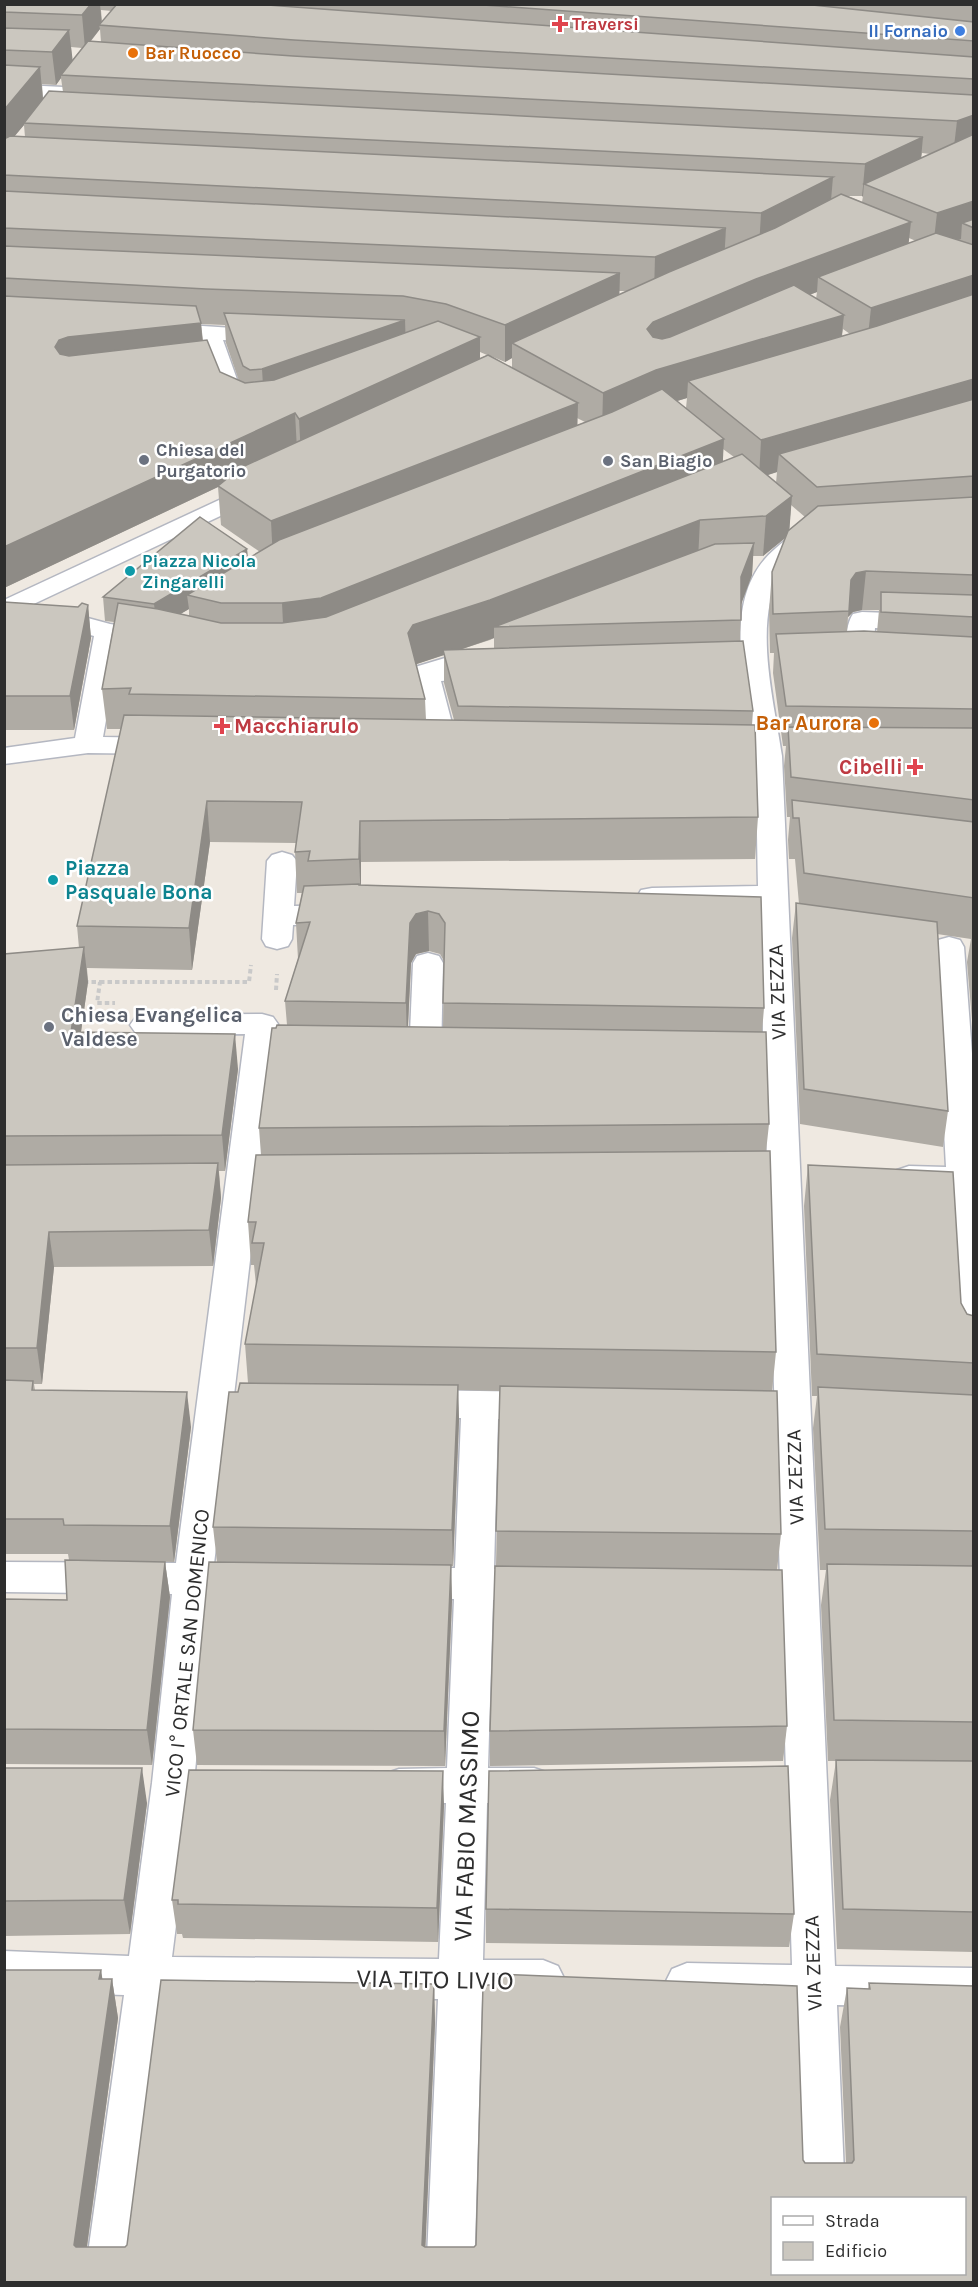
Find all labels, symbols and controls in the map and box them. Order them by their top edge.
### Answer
place label: Traversi [572,13,639,35]
marker: Traversi [553,17,567,31]
place label: Il Fornaio [868,20,948,42]
marker: Il Fornaio [953,24,967,38]
place label: Bar Ruocco [145,42,241,64]
marker: Bar Ruocco [126,46,140,60]
place label: Chiesa del Purgatorio [156,439,246,482]
place label: San Biagio [620,450,712,472]
marker: Chiesa del Purgatorio [137,453,151,467]
marker: San Biagio [601,454,615,468]
place label: Piazza Nicola Zingarelli [142,550,256,593]
marker: Piazza Nicola Zingarelli [123,564,137,578]
place label: Bar Aurora [756,711,862,735]
place label: Macchiarulo [234,714,359,738]
marker: Bar Aurora [867,716,881,730]
marker: Macchiarulo [215,719,229,733]
place label: Cibelli [839,755,903,779]
marker: Cibelli [908,760,922,774]
place label: Piazza Pasquale Bona [65,856,213,905]
marker: Piazza Pasquale Bona [46,873,60,887]
street label: VIA ZEZZA [763,944,791,1040]
place label: Chiesa Evangelica Valdese [61,1003,243,1051]
marker: Chiesa Evangelica Valdese [42,1020,56,1034]
street label: VIA ZEZZA [781,1429,809,1525]
street label: VICO I° ORTALE SAN DOMENICO [160,1508,214,1798]
street label: VIA FABIO MASSIMO [447,1710,486,1942]
street label: VIA ZEZZA [799,1915,827,2011]
street label: VIA TITO LIVIO [356,1963,514,1996]
legend [771,2197,966,2275]
text: Strada [825,2210,880,2232]
text: Edificio [825,2240,887,2262]

